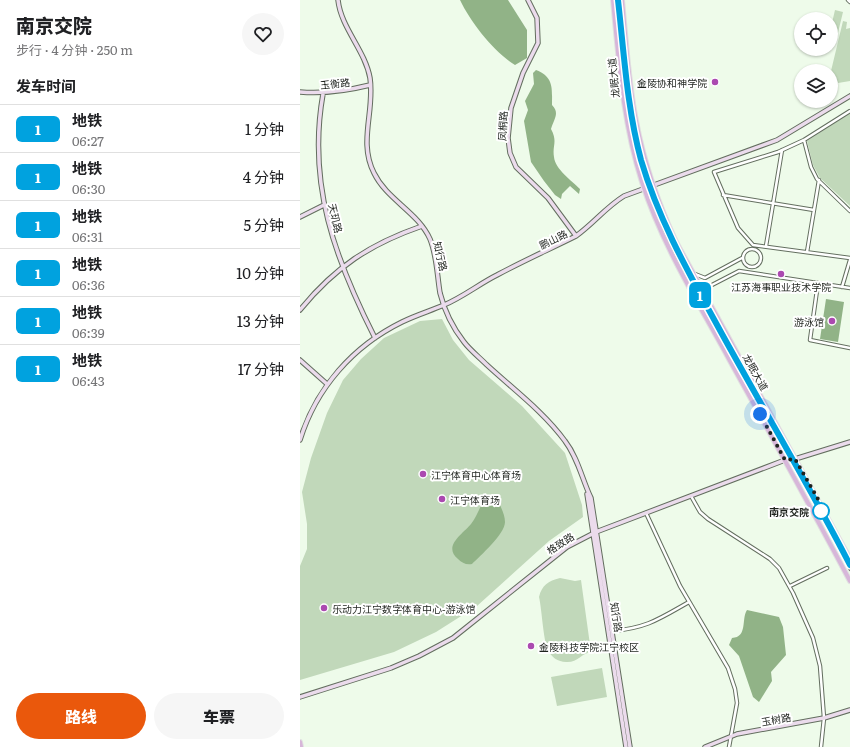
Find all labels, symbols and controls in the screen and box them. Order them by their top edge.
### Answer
text: 南京交院 [16,11,92,39]
map controls [794,12,838,108]
button: locate [794,12,838,56]
button: heart [242,13,284,55]
text: 步行 · 4 分钟 · 250 m [16,40,133,59]
street label: 龙眠大道 [603,57,623,99]
button: layers [794,64,838,108]
text: 发车时间 [16,74,76,97]
street label: 玉衡路 [319,74,351,92]
place label: 金陵协和神学院 [637,75,707,90]
marker: 金陵协和神学院 [710,77,720,87]
text: 地铁 [72,108,102,131]
street label: 凤桐路 [494,111,510,141]
text: 1 分钟 [245,117,284,140]
text: 1 [35,119,41,139]
text: 06:27 [72,131,104,150]
text: 地铁 [72,156,102,179]
text: 4 分钟 [243,165,284,188]
text: 1 [35,167,41,187]
text: 06:30 [72,179,105,198]
street label: 天玑路 [325,202,347,234]
text: 地铁 [72,204,102,227]
text: 5 分钟 [243,213,284,236]
text: 1 [35,215,41,235]
street label: 鹏山路 [536,226,570,252]
text: 06:31 [72,227,103,246]
street label: 知行路 [430,240,452,272]
text: 地铁 [72,252,102,275]
text: 10 分钟 [236,261,284,284]
text: 1 [35,263,41,283]
marker: 江苏海事职业技术学院 [776,269,786,279]
text: 06:36 [72,275,105,294]
place label: 江苏海事职业技术学院 [731,279,831,294]
line badge: 1 [687,282,713,308]
text: 1 [697,285,703,305]
text: 地铁 [72,300,102,323]
text: 13 分钟 [237,309,284,332]
text: 1 [35,311,41,331]
place label: 游泳馆 [794,314,824,329]
marker: 游泳馆 [827,316,837,326]
text: 06:39 [72,323,105,342]
text: 地铁 [72,348,102,371]
street label: 龙眠大道 [740,351,772,393]
text: 17 分钟 [238,357,284,380]
text: 1 [35,359,41,379]
text: 06:43 [72,371,105,390]
your location [750,404,770,424]
place label: 江宁体育中心体育场 [431,467,521,482]
marker: 江宁体育中心体育场 [418,469,428,479]
place label: 江宁体育场 [450,492,500,507]
marker: 江宁体育场 [437,494,447,504]
marker: 南京交院 [812,502,830,520]
place label: 南京交院 [769,504,809,519]
street label: 格致路 [543,529,577,557]
place label: 乐动力江宁数字体育中心-游泳馆 [332,601,476,616]
street label: 知行路 [607,601,627,633]
marker: 乐动力江宁数字体育中心-游泳馆 [319,603,329,613]
place label: 金陵科技学院江宁校区 [539,639,639,654]
marker: 金陵科技学院江宁校区 [526,641,536,651]
button: 路线 [16,693,146,739]
button: 车票 [154,693,284,739]
street label: 玉树路 [760,709,792,729]

